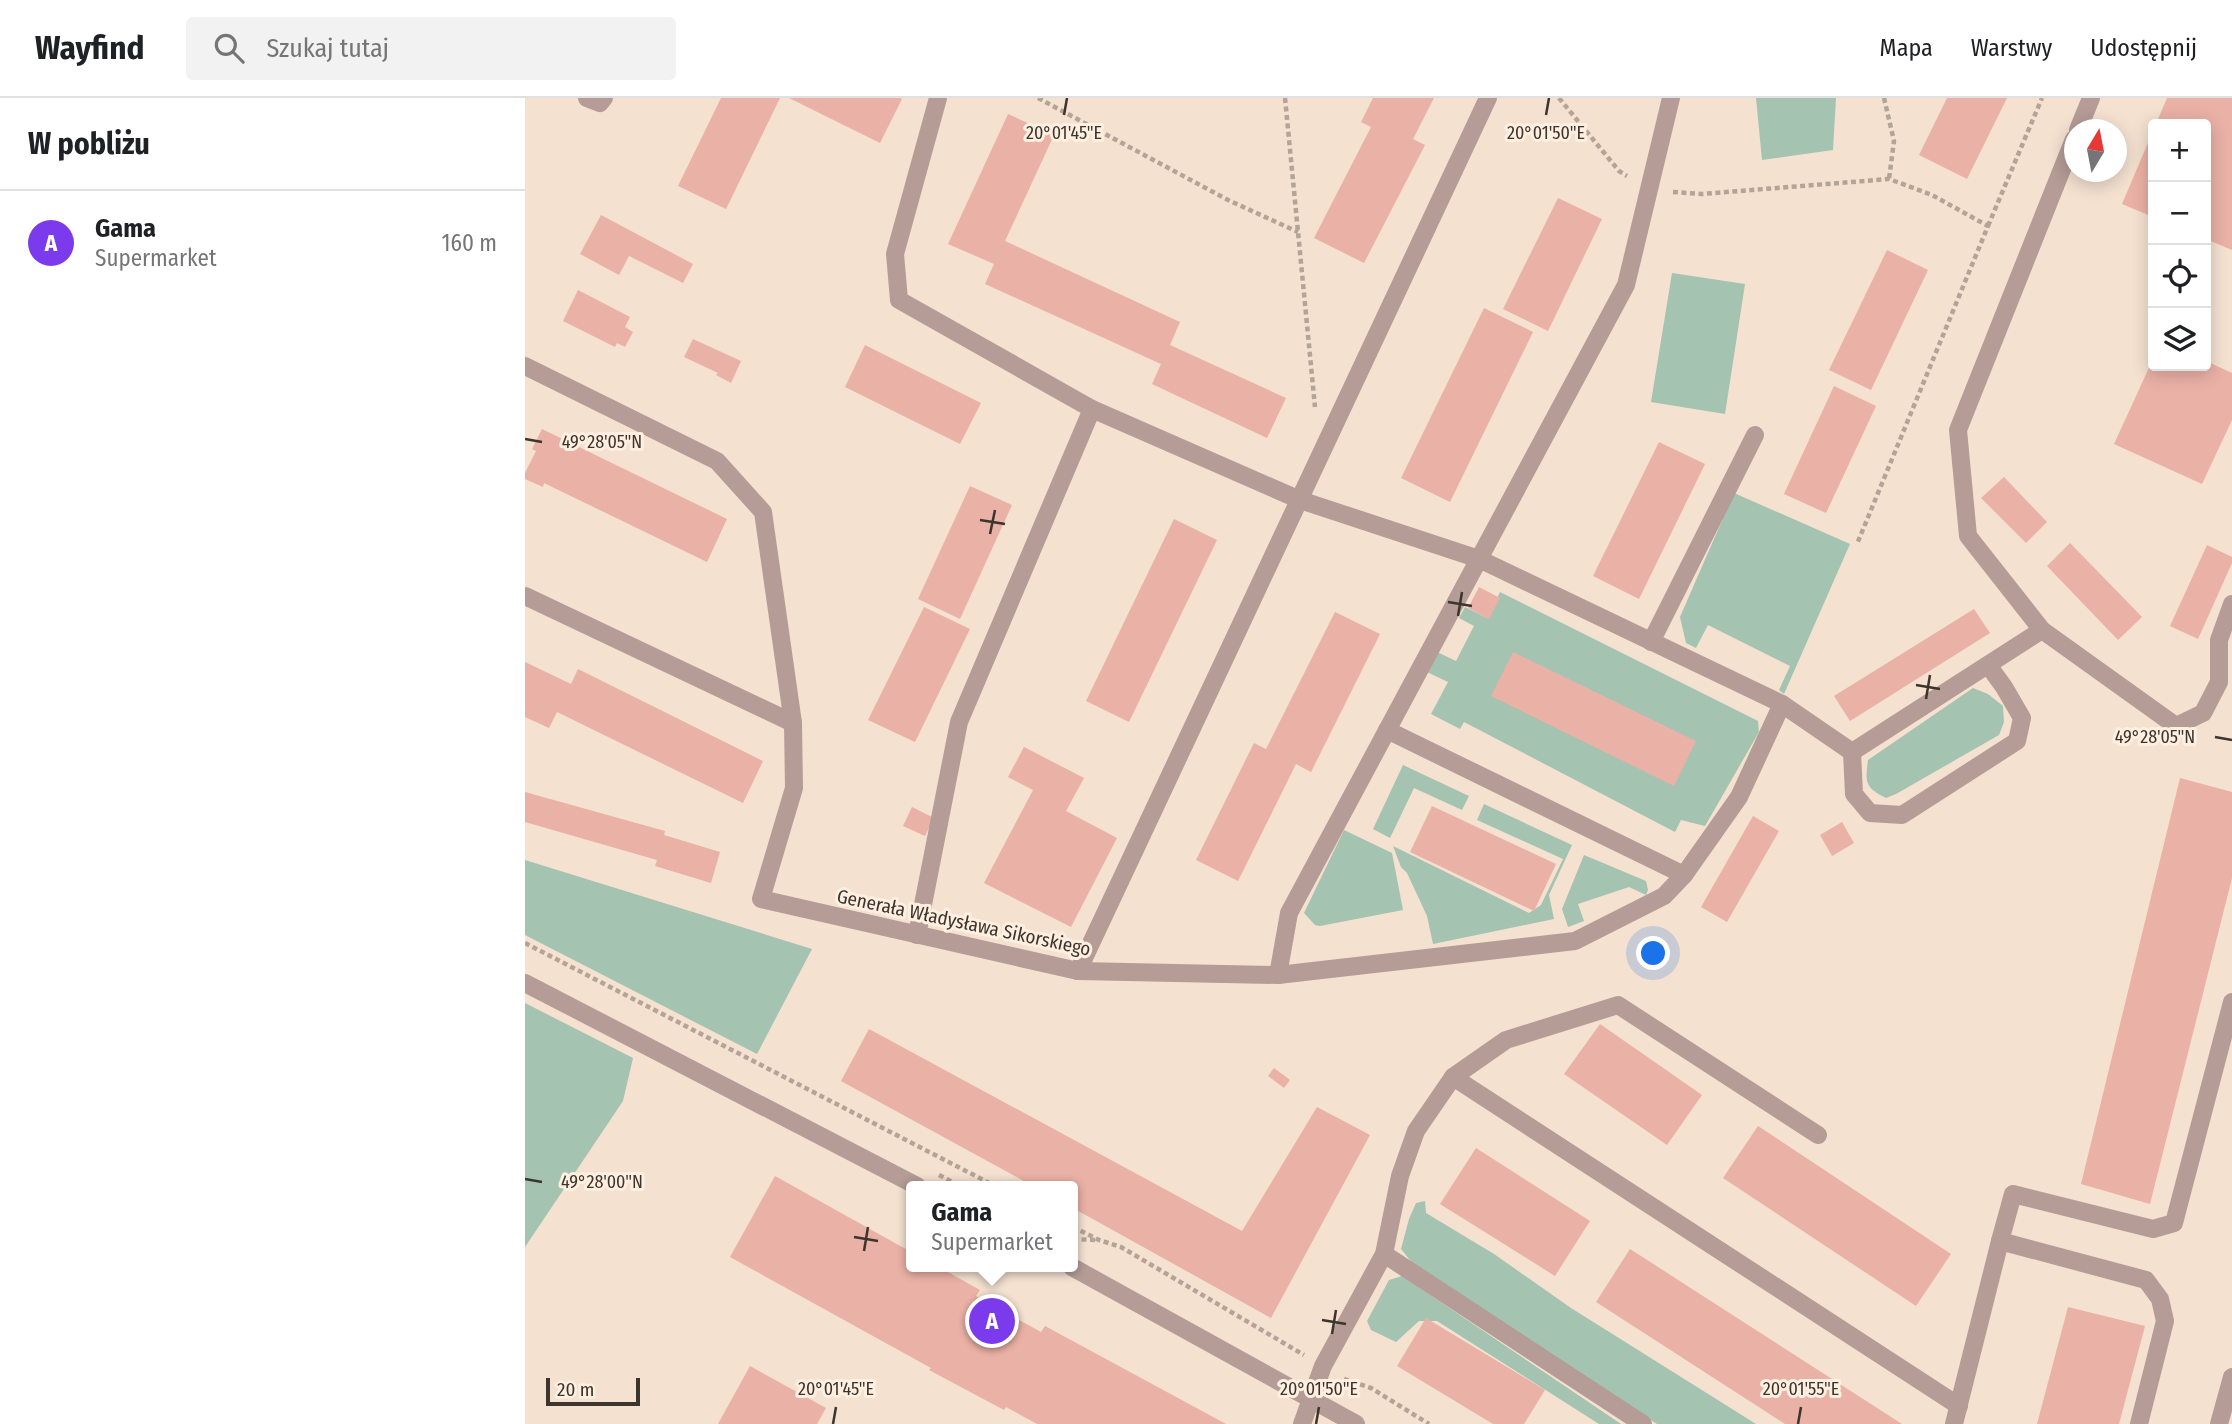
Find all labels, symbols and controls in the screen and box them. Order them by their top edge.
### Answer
search box [186,17,676,80]
text: Wayfind [35,28,144,68]
icon: search [210,29,248,67]
text: Szukaj tutaj [266,33,389,64]
text: Mapa [1880,34,1933,62]
text: Warstwy [1971,34,2052,62]
text: Udostępnij [2090,34,2197,62]
north arrow [2064,119,2127,182]
map controls [2148,119,2211,371]
button: + [2148,119,2211,182]
text: 20°01'45"E [1026,122,1102,144]
text: 20°01'50"E [1507,122,1585,144]
text: W pobliżu [28,126,150,162]
button: − [2148,182,2211,245]
text: Gama [95,213,156,244]
text: A [45,229,57,257]
text: 160 m [442,229,497,257]
text: Supermarket [95,244,216,272]
button: locate [2148,245,2211,308]
button: layers [2148,308,2211,371]
text: 49°28'05"N [562,431,642,453]
text: 49°28'05"N [2115,726,2195,748]
street label: Generała Władysława Sikorskiego [835,884,1093,961]
your location [1636,936,1670,970]
text: 49°28'00"N [561,1171,643,1193]
popup [906,1181,1078,1272]
text: Gama [931,1197,992,1228]
text: Supermarket [931,1228,1053,1256]
pin: A [969,1295,1015,1347]
scale bar [546,1375,641,1407]
text: 20 m [557,1378,594,1401]
text: 20°01'45"E [798,1378,874,1400]
text: 20°01'50"E [1280,1378,1358,1400]
text: 20°01'55"E [1763,1378,1839,1400]

